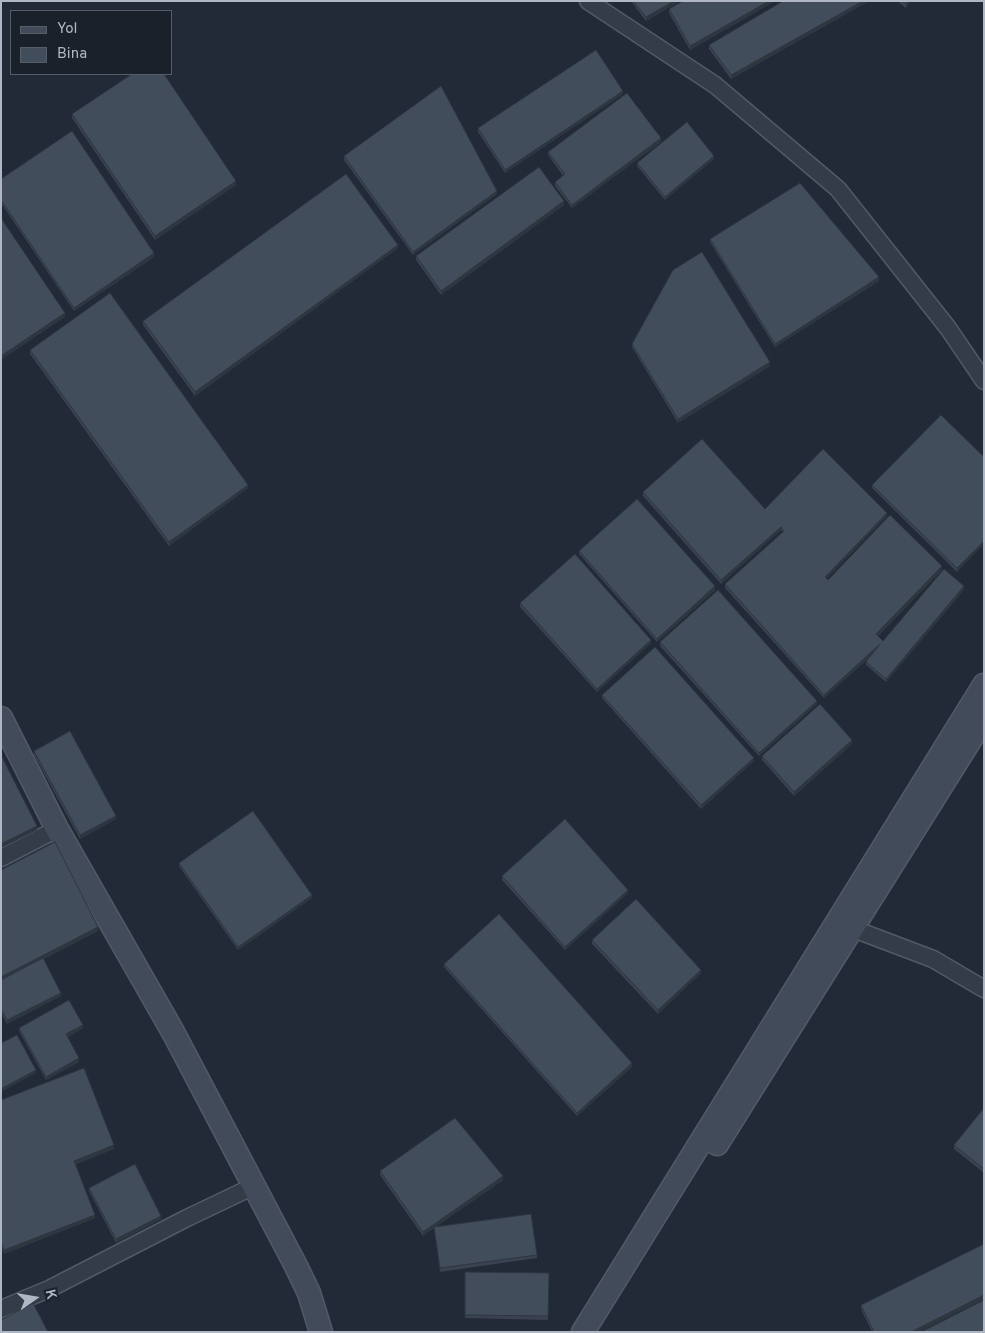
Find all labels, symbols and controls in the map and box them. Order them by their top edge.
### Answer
legend [10,10,172,75]
text: Yol [57,20,78,39]
text: Bina [57,45,87,64]
north arrow [10,1273,60,1323]
text: K [41,1288,59,1301]

